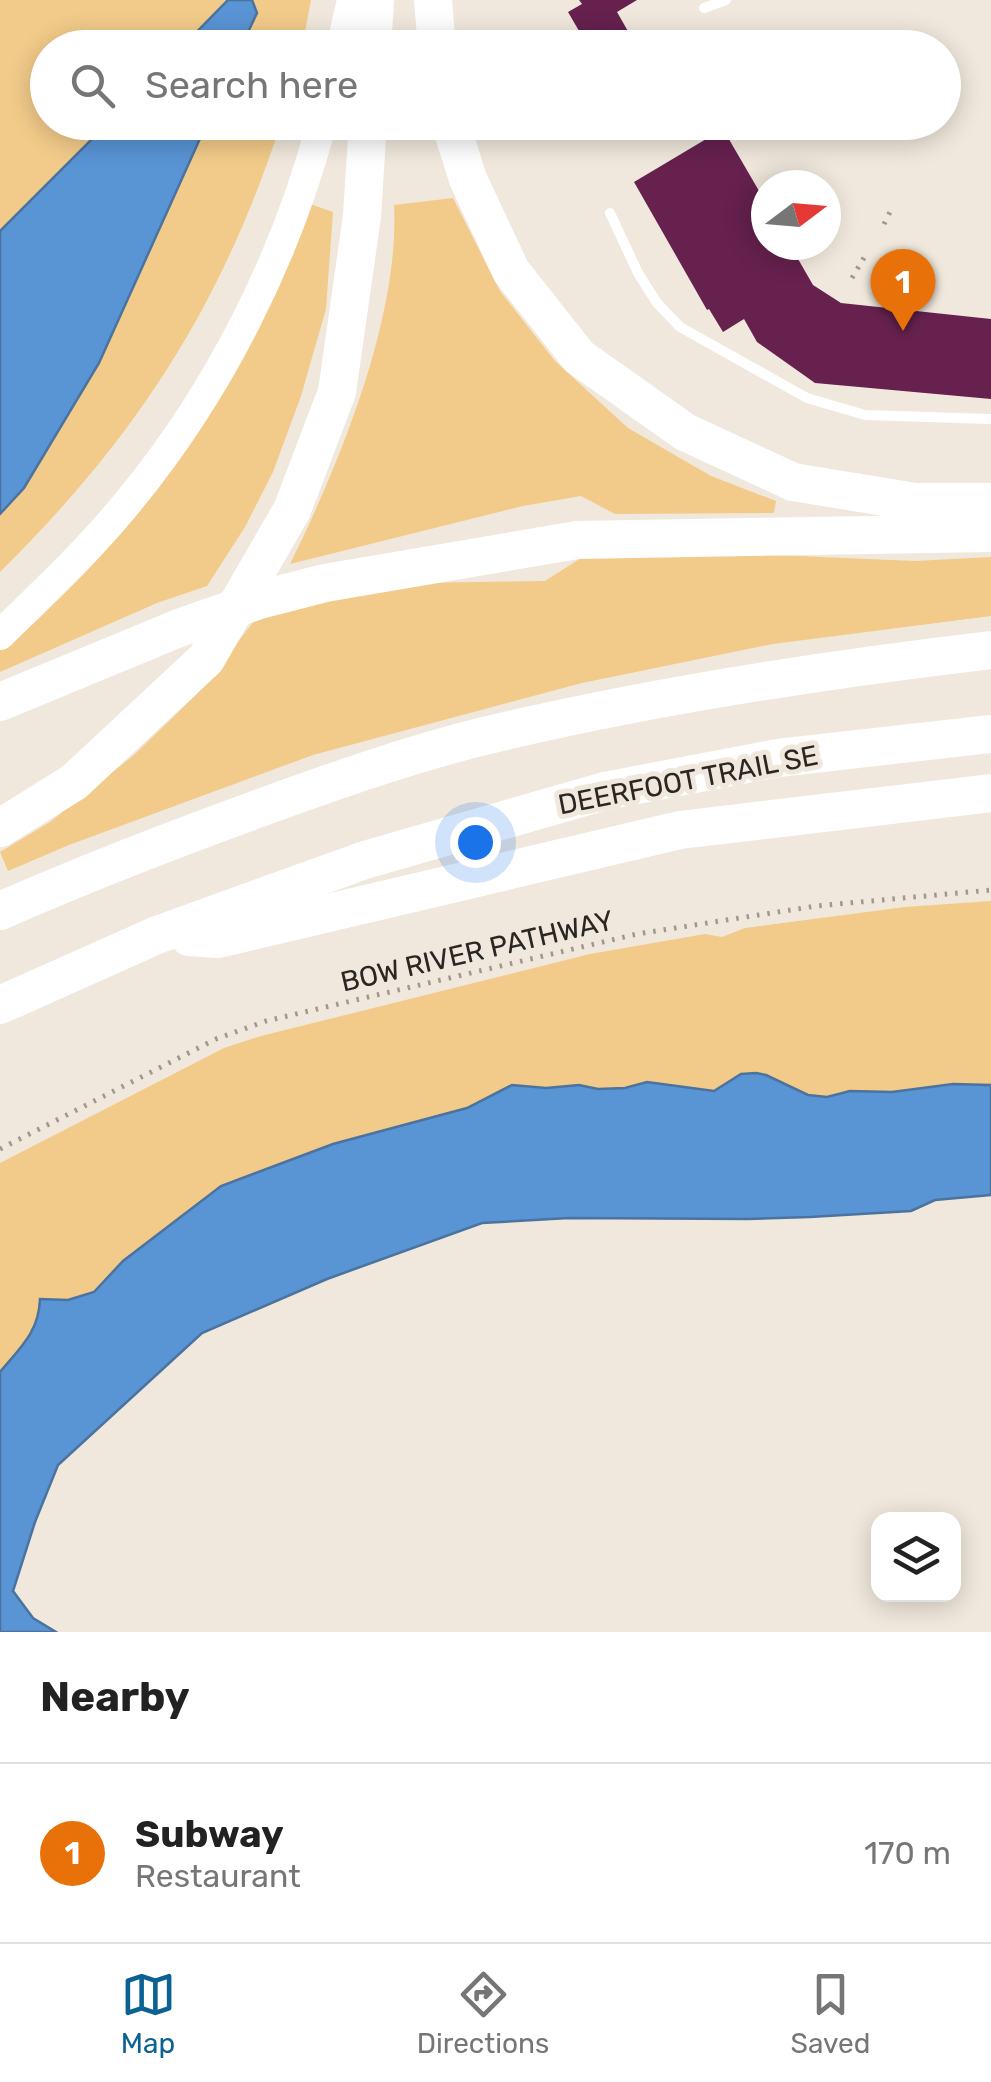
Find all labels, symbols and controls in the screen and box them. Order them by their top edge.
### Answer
search box [30,30,961,140]
icon: search [65,58,120,113]
text: Search here [145,62,358,108]
north arrow [751,170,841,260]
pin: 1 [870,248,936,331]
street label: DEERFOOT TRAIL SE [555,739,821,821]
your location [450,817,501,868]
street label: BOW RIVER PATHWAY [337,904,617,998]
map controls [871,1512,961,1602]
button: layers [871,1512,961,1602]
text: Nearby [40,1672,190,1722]
text: Subway [135,1811,284,1857]
text: 1 [65,1834,80,1872]
text: 170 m [864,1834,951,1872]
text: Restaurant [135,1857,301,1895]
tab: Map [121,1967,176,2060]
tab: Directions [417,1967,549,2060]
tab: Saved [790,1967,870,2060]

